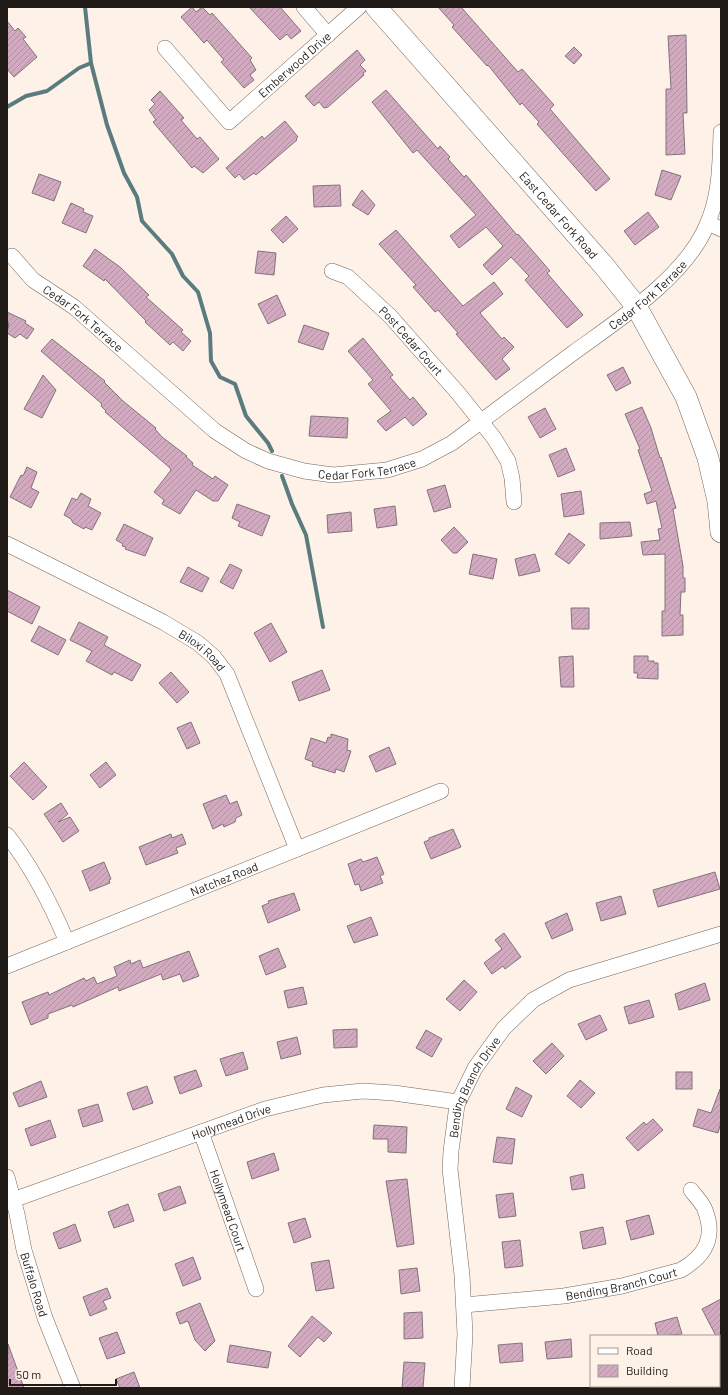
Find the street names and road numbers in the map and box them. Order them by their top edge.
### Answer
street label: Emberwood Drive [255,29,333,100]
street label: East Cedar Fork Road [517,168,601,261]
street label: Cedar Fork Terrace [606,257,689,332]
street label: Cedar Fork Terrace [41,282,126,354]
street label: Post Cedar Court [377,303,446,378]
street label: Cedar Fork Terrace [317,454,417,482]
street label: Biloxi Road [176,626,229,673]
street label: Natchez Road [188,859,260,898]
street label: Bending Branch Drive [446,1034,503,1139]
street label: Hollymead Drive [190,1101,272,1142]
street label: Hollymead Court [208,1167,249,1253]
street label: Buffalo Road [18,1251,51,1318]
street label: Bending Branch Court [564,1264,679,1303]

